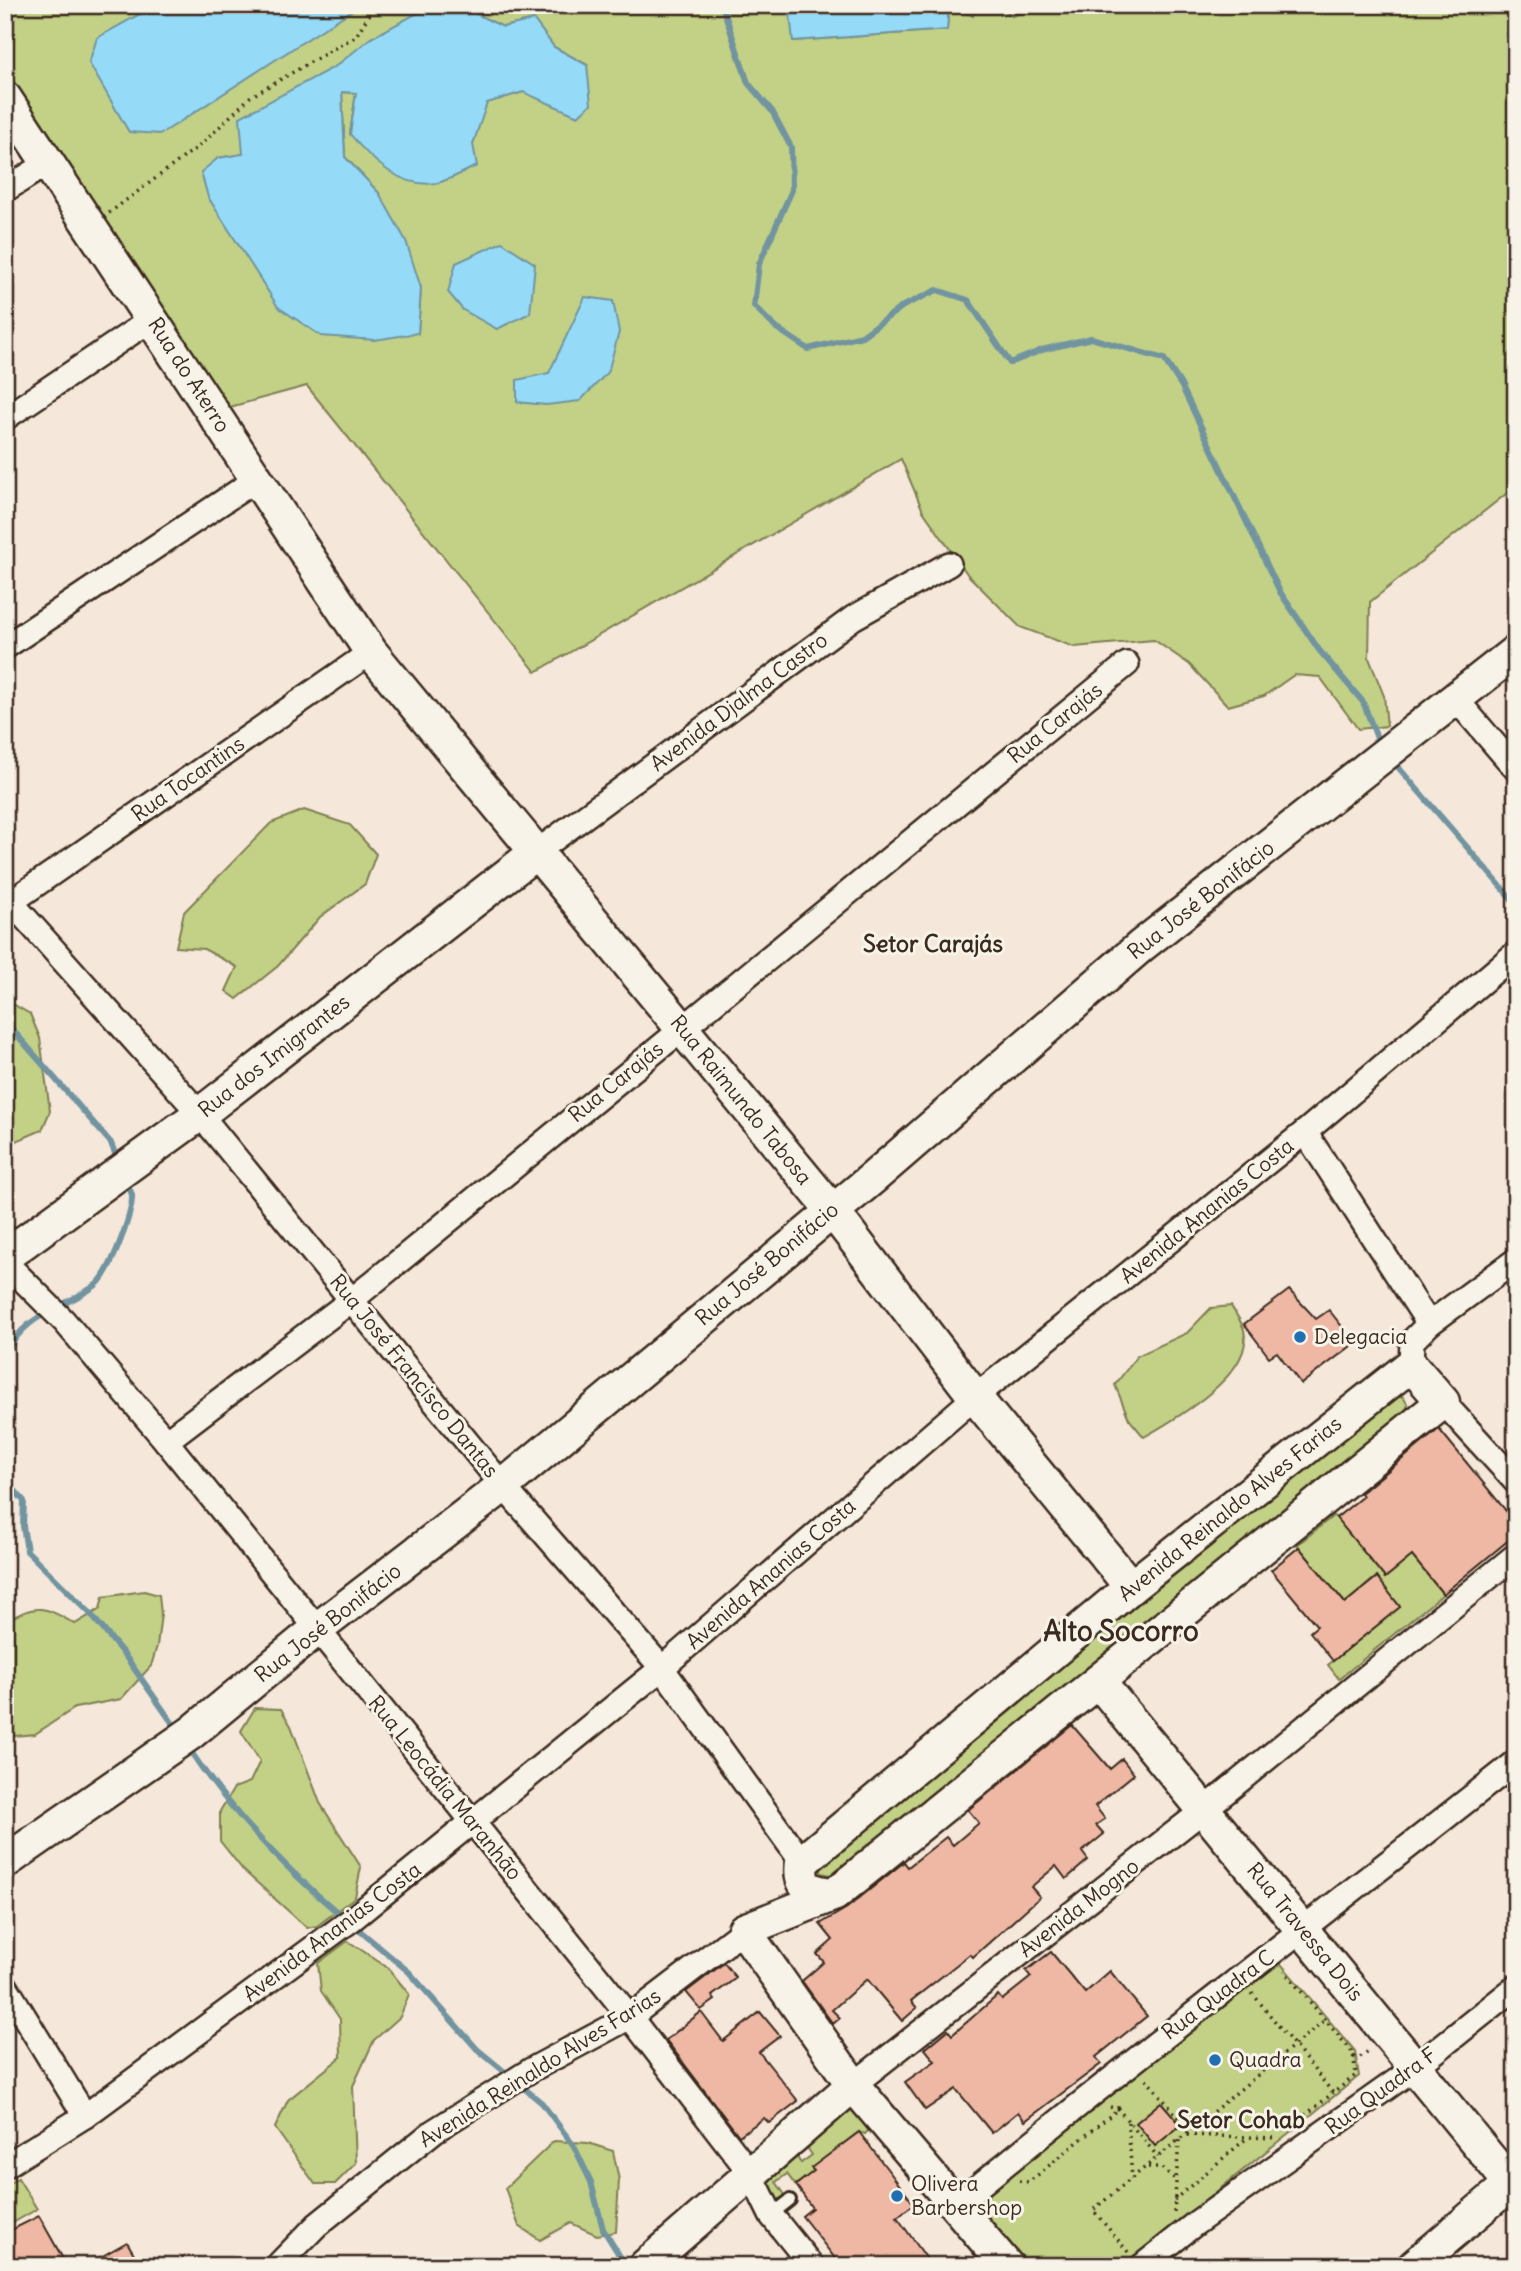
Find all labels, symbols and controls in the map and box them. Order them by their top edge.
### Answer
street label: Rua do Aterro [142,312,237,437]
street label: Avenida Djalma Castro [645,626,833,777]
street label: Rua Carajás [1002,676,1108,769]
street label: Rua Tocantins [126,730,249,827]
street label: Rua José Bonifácio [1122,834,1279,965]
district label: Setor Carajás [863,929,1003,958]
street label: Rua dos Imigrantes [193,988,355,1123]
street label: Rua Raimundo Tabosa [665,1009,818,1190]
street label: Rua Carajás [563,1035,669,1128]
street label: Avenida Ananias Costa [1114,1132,1299,1289]
street label: Rua José Bonifácio [690,1196,844,1331]
street label: Rua José Francisco Dantas [324,1269,505,1483]
place label: Delegacia [1314,1323,1407,1350]
marker: Delegacia [1292,1329,1308,1345]
street label: Avenida Reinaldo Alves Farias [1112,1410,1347,1607]
street label: Avenida Ananias Costa [680,1493,861,1655]
street label: Rua José Bonifácio [249,1557,406,1688]
district label: Alto Socorro [1043,1613,1199,1649]
street label: Rua Leocádia Maranhão [363,1690,528,1886]
street label: Avenida Mogno [1013,1852,1144,1963]
street label: Avenida Ananias Costa [237,1856,426,2007]
street label: Rua Travessa Dois [1241,1857,1370,2007]
street label: Rua Quadra C [1156,1943,1279,2046]
street label: Avenida Reinaldo Alves Farias [414,1982,666,2153]
street label: Rua Quadra F [1319,2041,1442,2140]
place label: Quadra [1229,2046,1302,2073]
marker: Quadra [1207,2052,1223,2068]
district label: Setor Cohab [1177,2105,1305,2134]
place label: Olivera Barbershop [911,2170,1022,2221]
marker: Olivera Barbershop [889,2188,905,2204]

